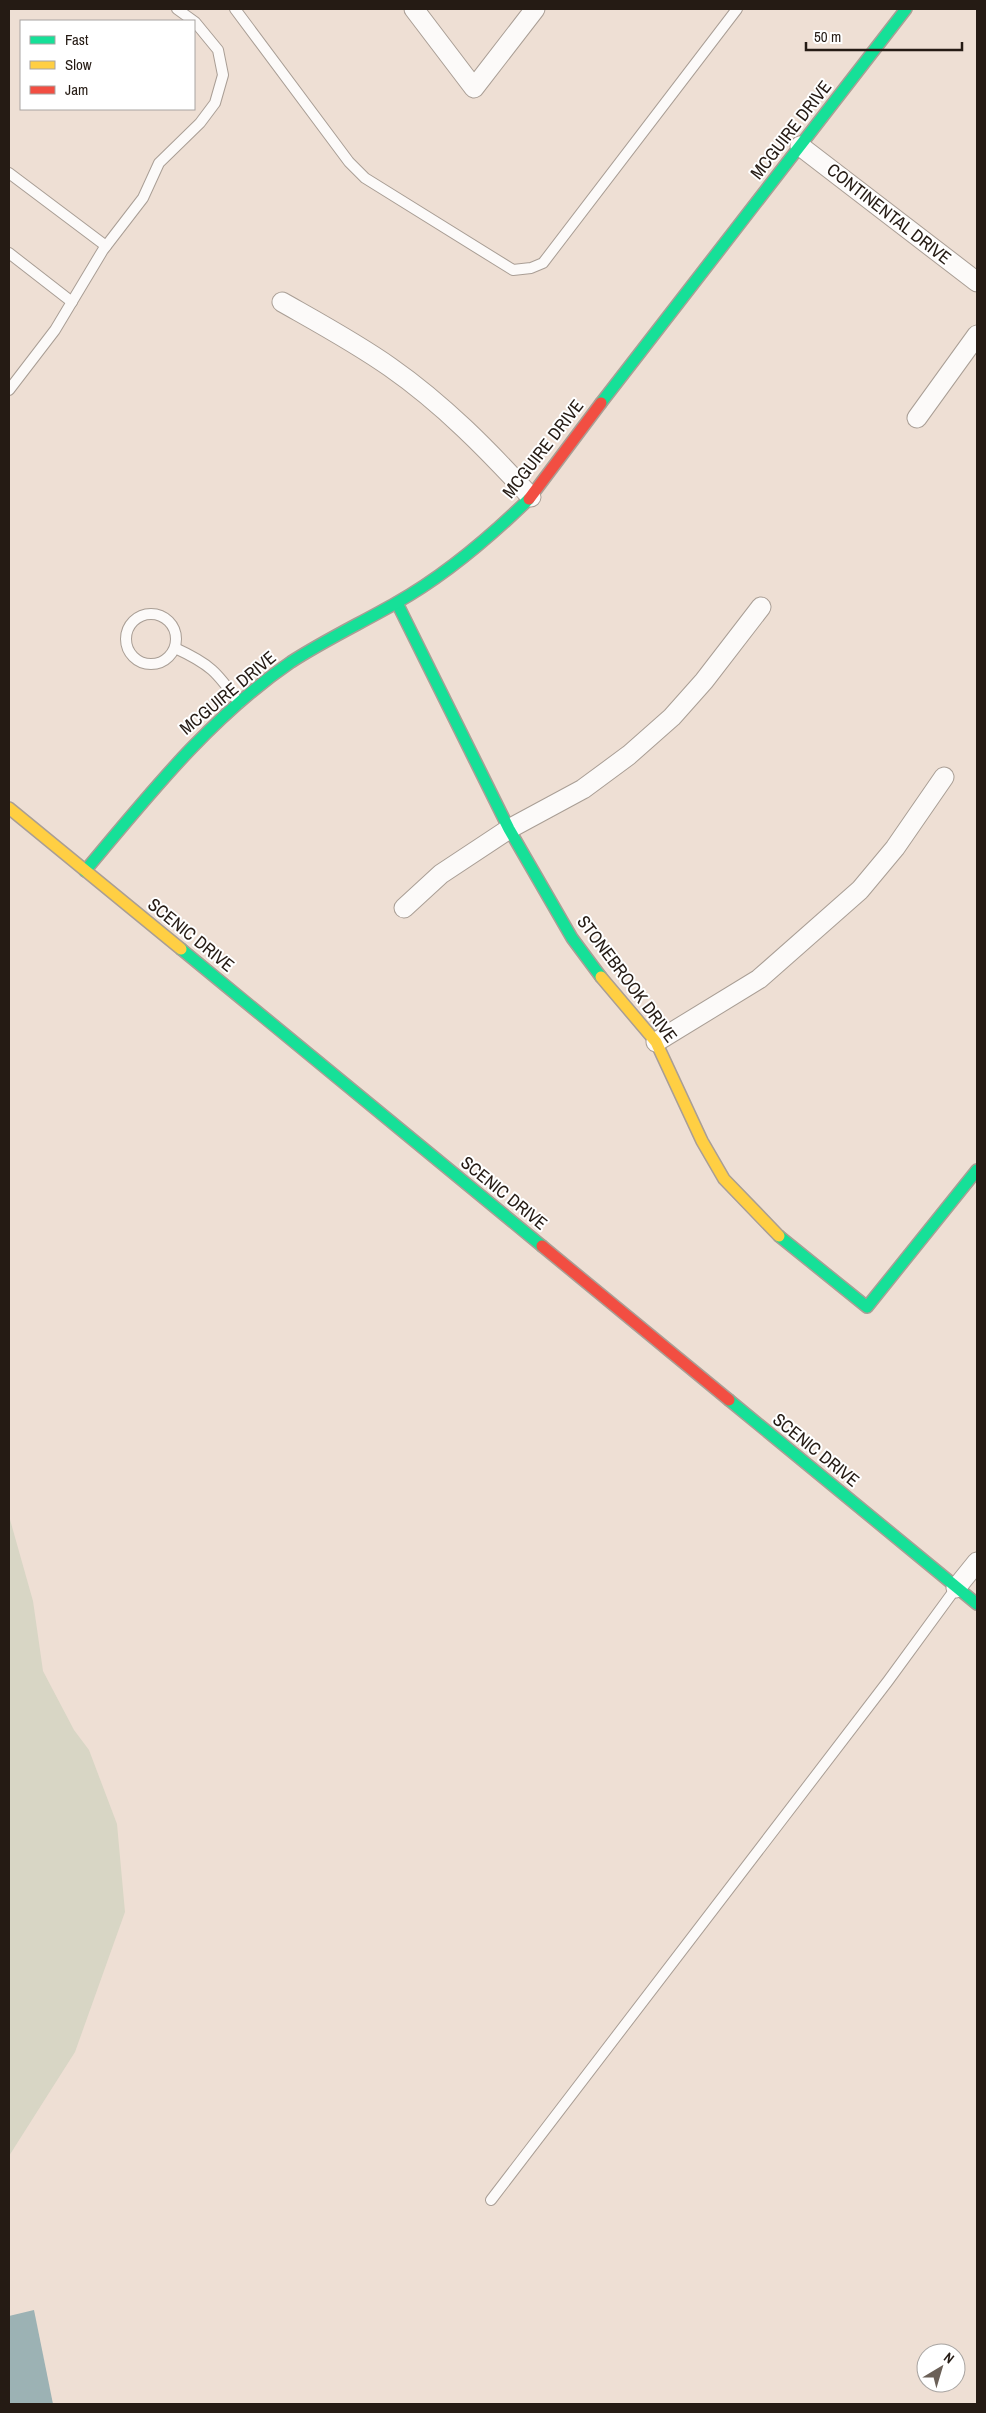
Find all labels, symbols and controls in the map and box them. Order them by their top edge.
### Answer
legend [20,20,195,110]
scale bar [806,20,962,52]
text: 50 m [814,26,841,47]
text: Fast [65,29,89,50]
text: Slow [65,54,92,75]
street label: MCGUIRE DRIVE [744,75,837,184]
text: Jam [65,79,88,100]
street label: CONTINENTAL DRIVE [822,157,957,270]
street label: MCGUIRE DRIVE [496,394,589,503]
street label: MCGUIRE DRIVE [174,645,281,740]
street label: SCENIC DRIVE [143,892,240,977]
street label: STONEBROOK DRIVE [571,910,683,1047]
street label: SCENIC DRIVE [456,1150,553,1235]
street label: SCENIC DRIVE [768,1407,865,1492]
north arrow [916,2343,966,2393]
text: N [940,2348,958,2367]

